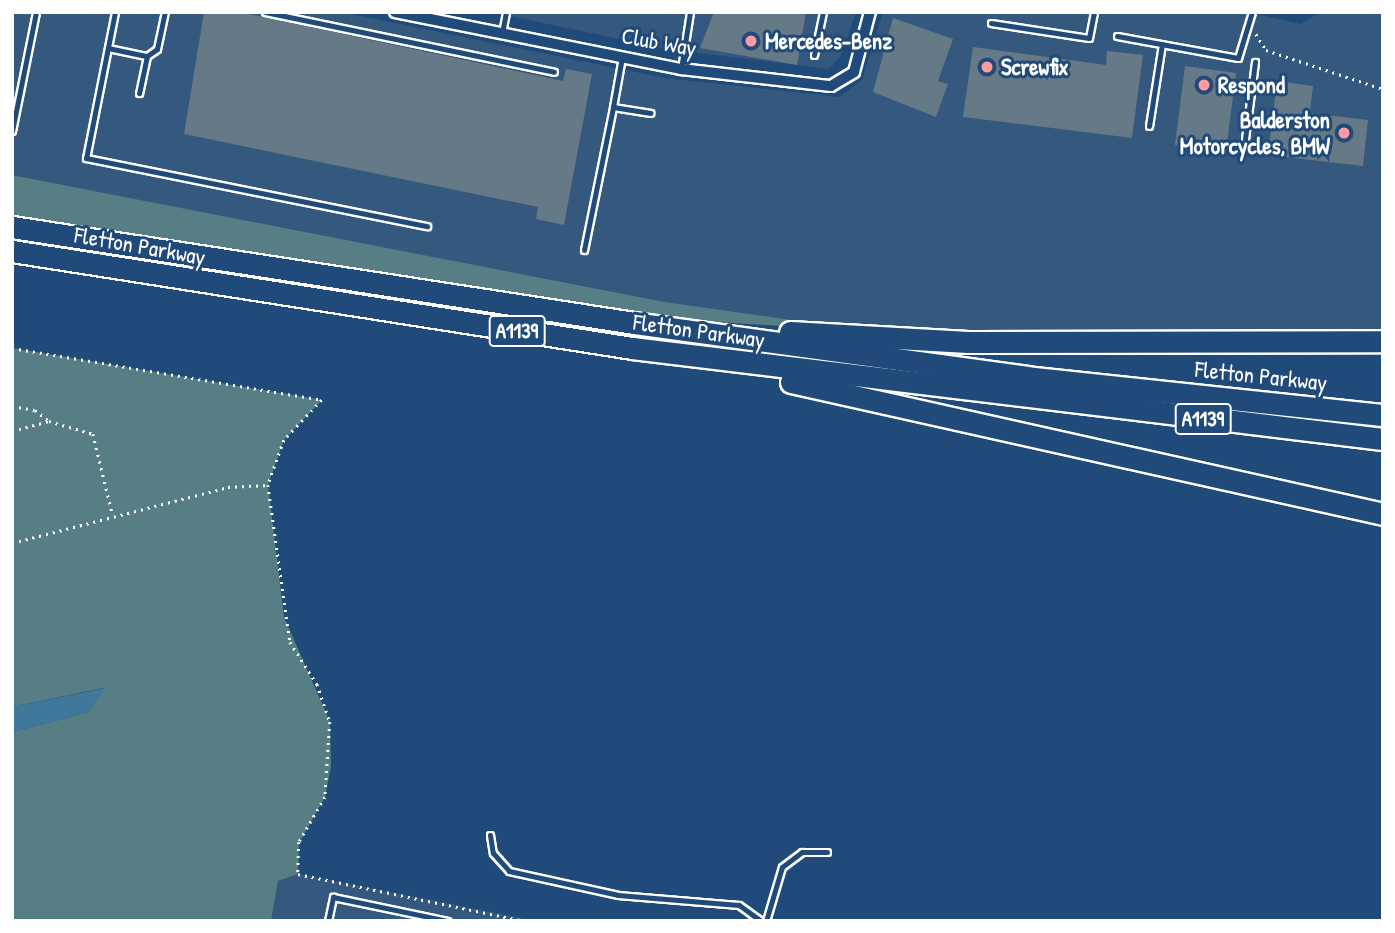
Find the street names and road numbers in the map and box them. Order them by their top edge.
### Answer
street label: Club Way [619,22,699,62]
street label: Fletton Parkway [72,221,208,271]
street label: Fletton Parkway [631,308,767,354]
road number: A1139 [487,314,547,348]
street label: Fletton Parkway [1194,355,1328,397]
road number: A1139 [1173,402,1233,436]

